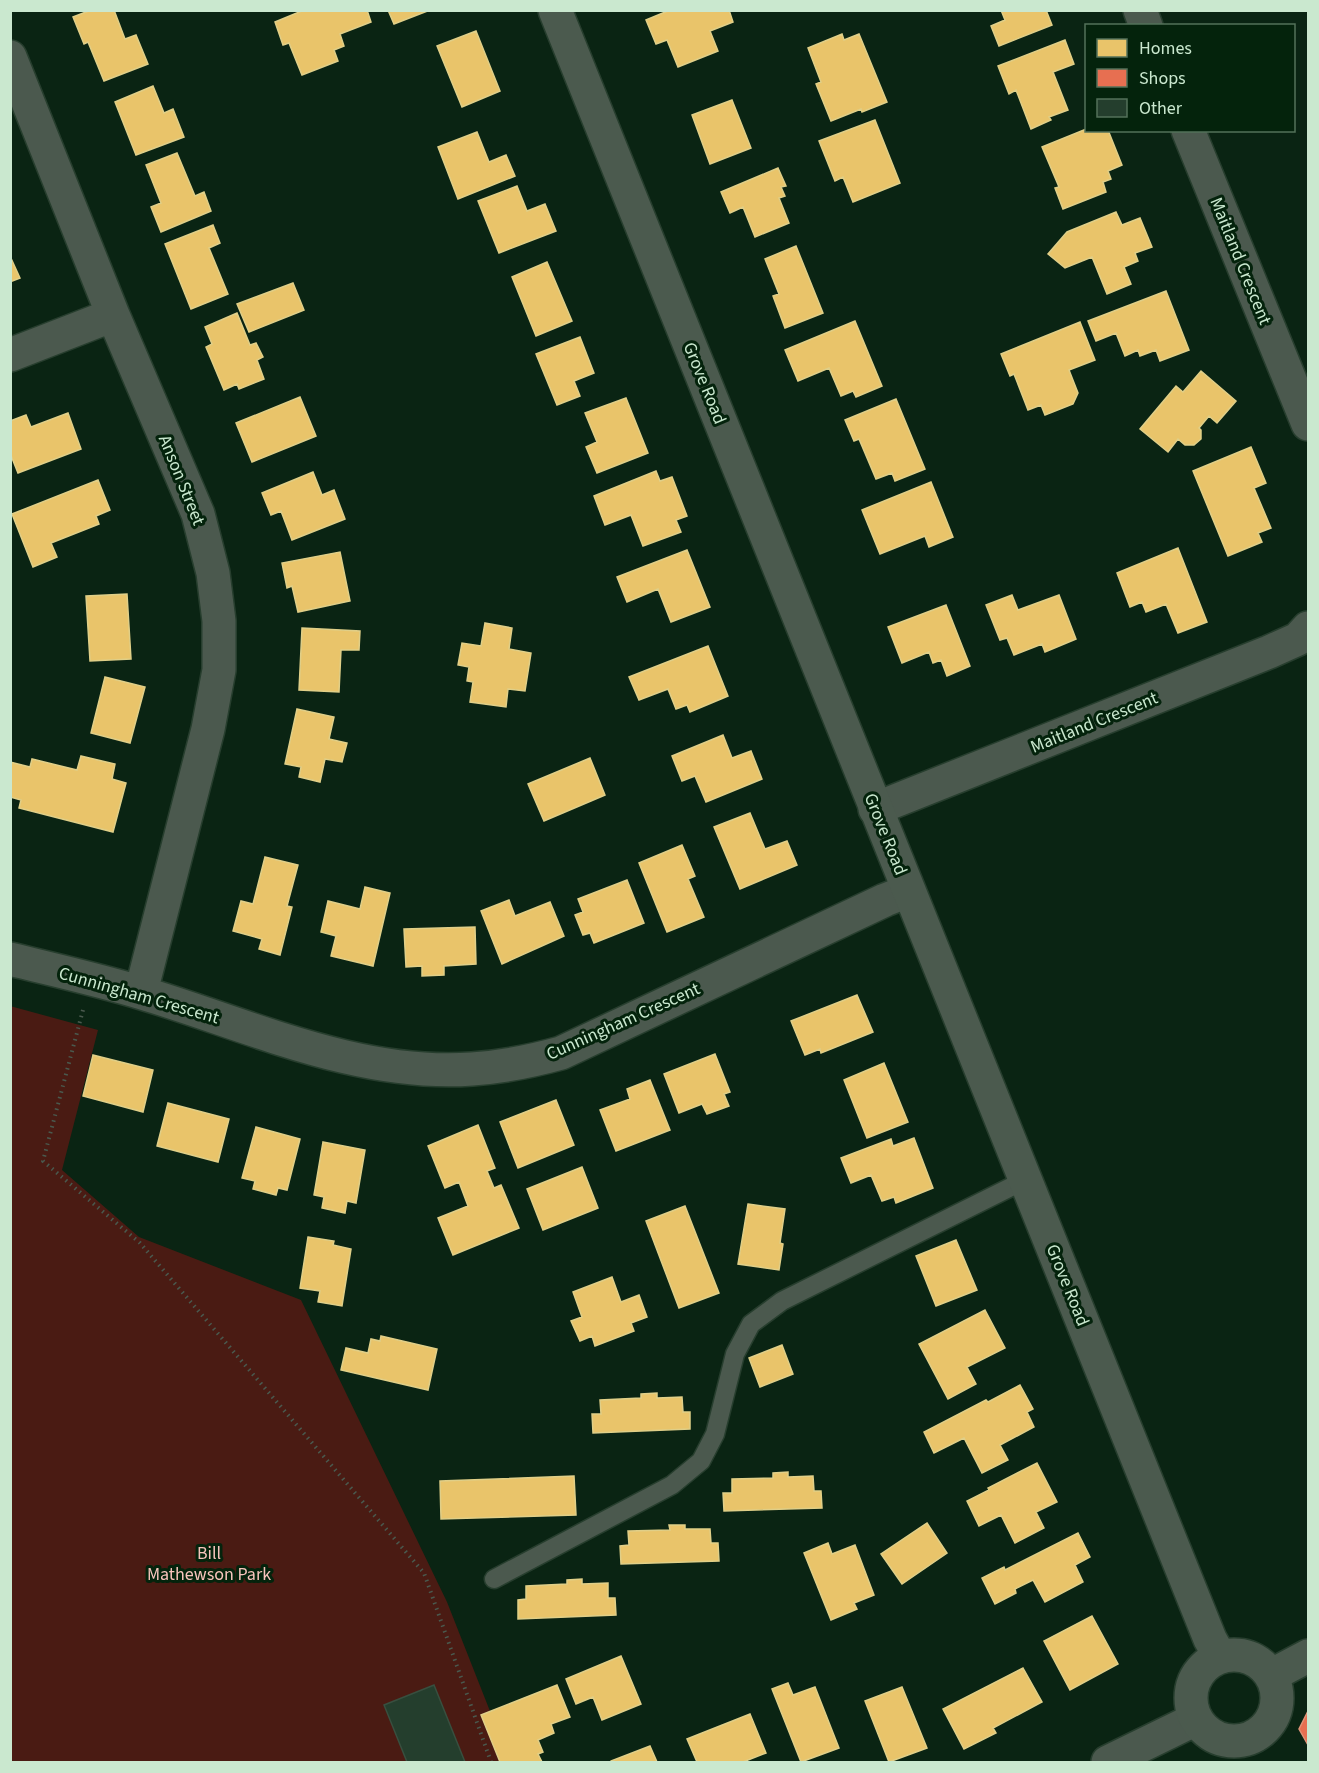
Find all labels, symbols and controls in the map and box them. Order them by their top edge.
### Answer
legend [1085,24,1295,132]
text: Homes [1139,36,1192,61]
text: Shops [1139,66,1186,91]
text: Other [1139,96,1183,121]
street label: Maitland Crescent [1204,194,1277,329]
street label: Grove Road [677,338,732,428]
street label: Anson Street [152,431,211,529]
street label: Maitland Crescent [1027,686,1162,759]
street label: Grove Road [858,789,913,879]
street label: Cunningham Crescent [56,961,222,1030]
street label: Cunningham Crescent [542,976,704,1067]
street label: Grove Road [1040,1240,1095,1330]
park label: Bill Mathewson Park [147,1541,271,1587]

